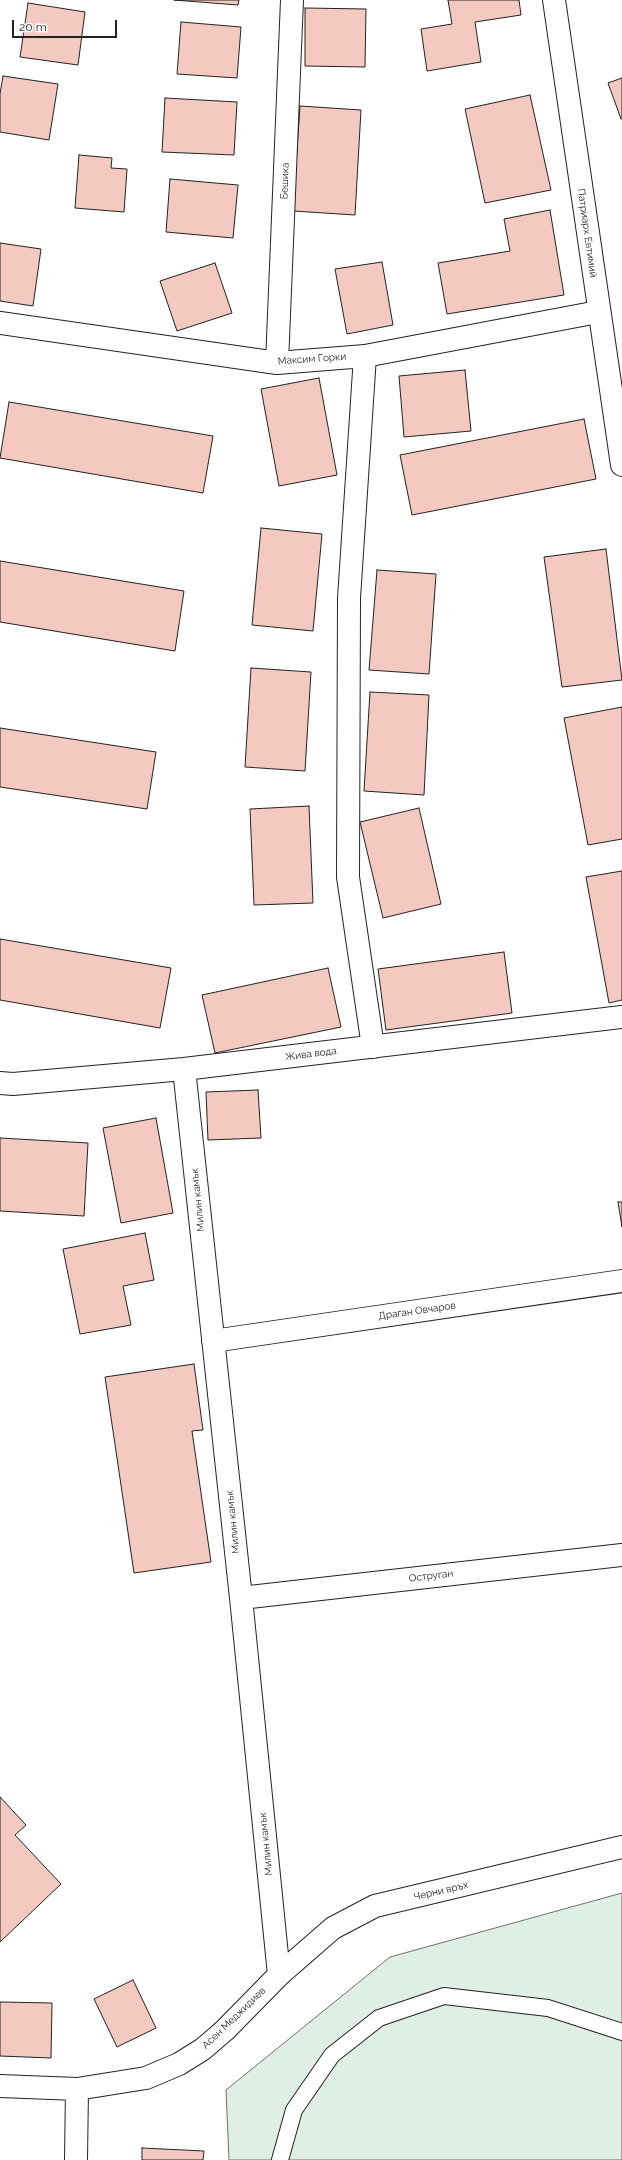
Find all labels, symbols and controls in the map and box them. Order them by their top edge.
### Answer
scale bar [14,12,119,38]
text: 20 m [19,20,47,34]
street label: Бешика [278,162,292,200]
street label: Патриарх Евтимий [575,188,599,278]
street label: Максим Горки [277,351,347,367]
street label: Жива вода [285,1045,337,1063]
street label: Милин камък [189,1168,207,1232]
street label: Драган Овчаров [378,1300,456,1322]
street label: Милин камък [224,1490,242,1554]
street label: Оструган [408,1567,454,1585]
street label: Милин камък [257,1812,275,1876]
street label: Черни връх [413,1879,469,1903]
street label: Асен Меджидиев [200,1985,268,2051]

